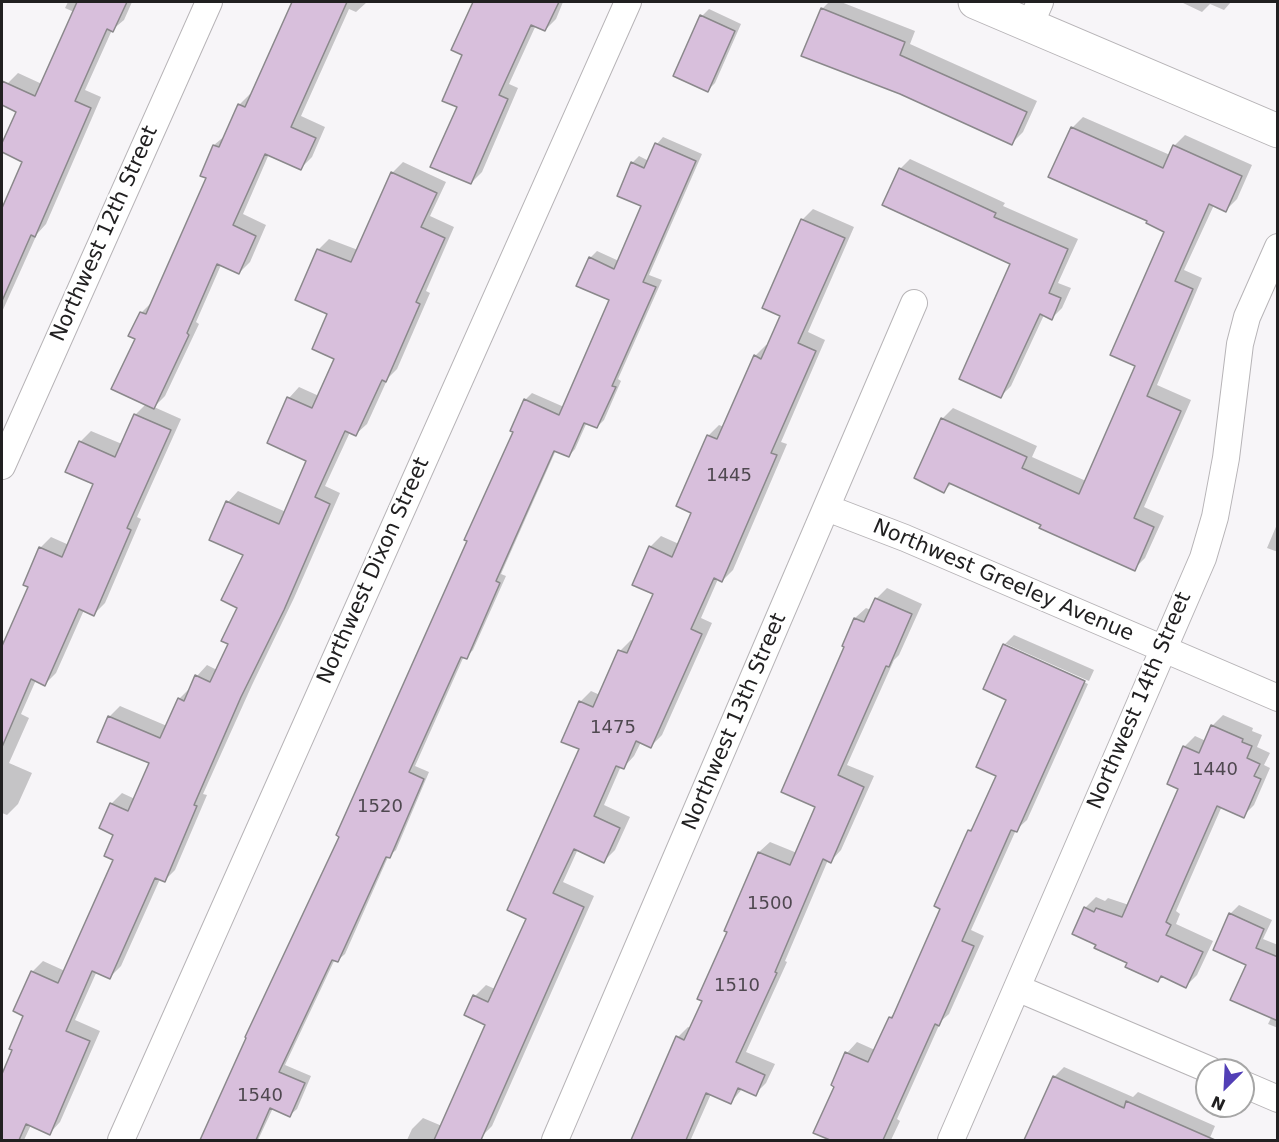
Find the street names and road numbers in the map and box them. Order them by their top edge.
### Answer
street label: Northwest 12th Street [46,122,164,346]
street label: Northwest Dixon Street [313,454,435,688]
street label: Northwest Greeley Avenue [869,515,1137,647]
street label: Northwest 14th Street [1083,589,1197,813]
street label: Northwest 13th Street [678,610,792,834]

